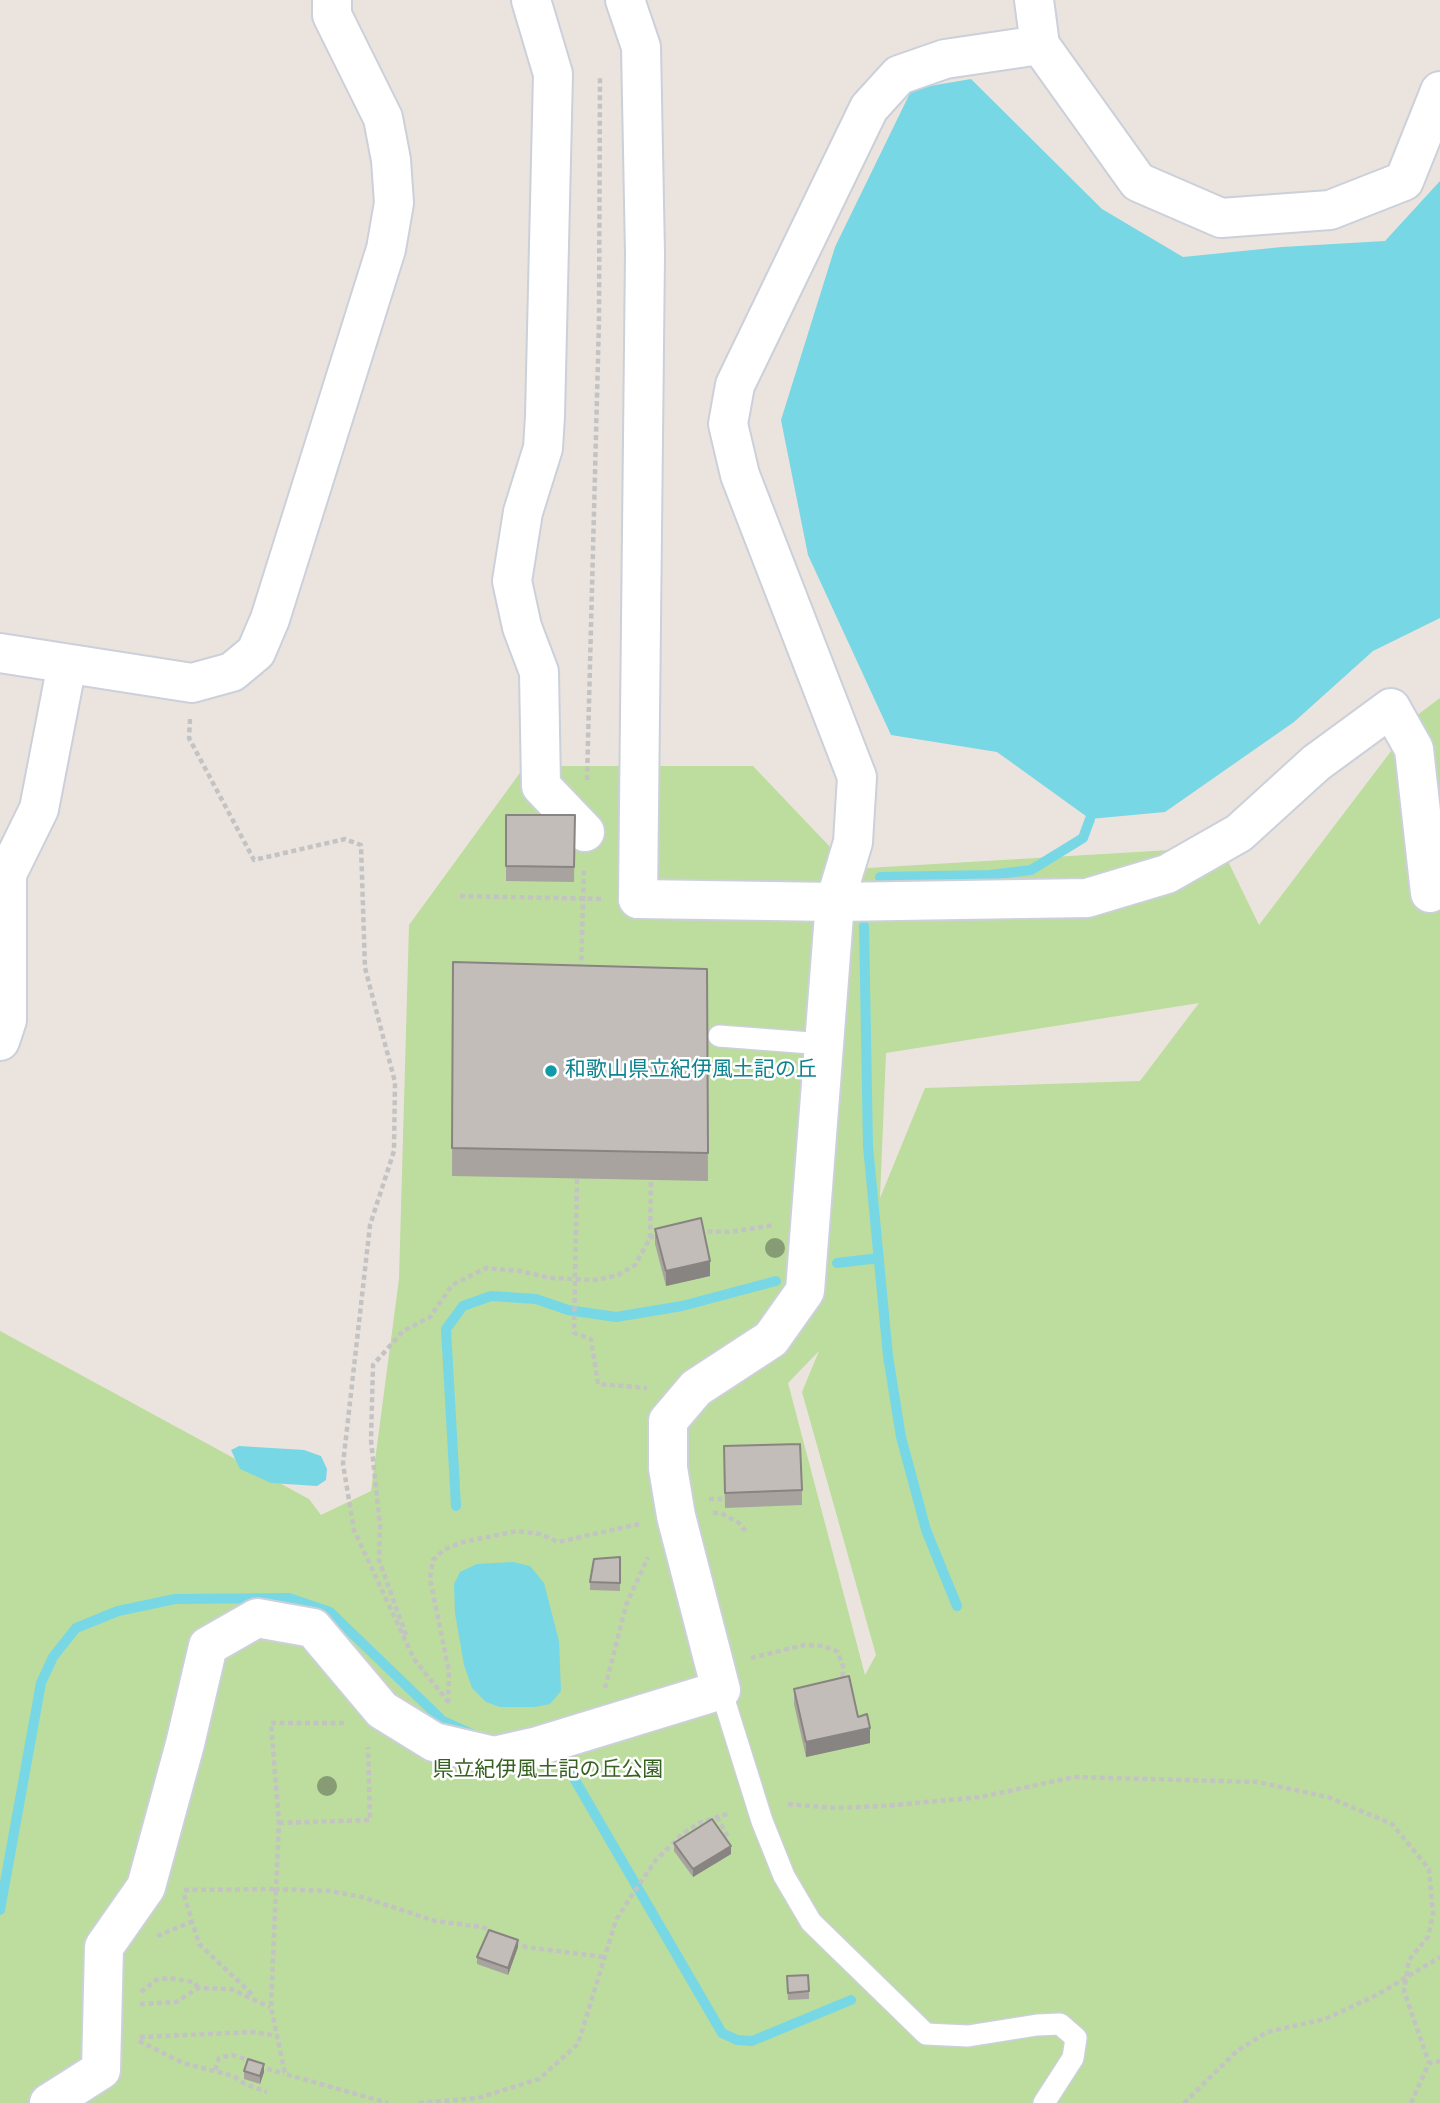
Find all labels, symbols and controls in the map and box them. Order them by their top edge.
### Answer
place label: 和歌山県立紀伊風土記の丘 [565,1058,817,1084]
marker: 和歌山県立紀伊風土記の丘 [543,1063,559,1079]
park label: 県立紀伊風土記の丘公園 [433,1758,663,1784]

